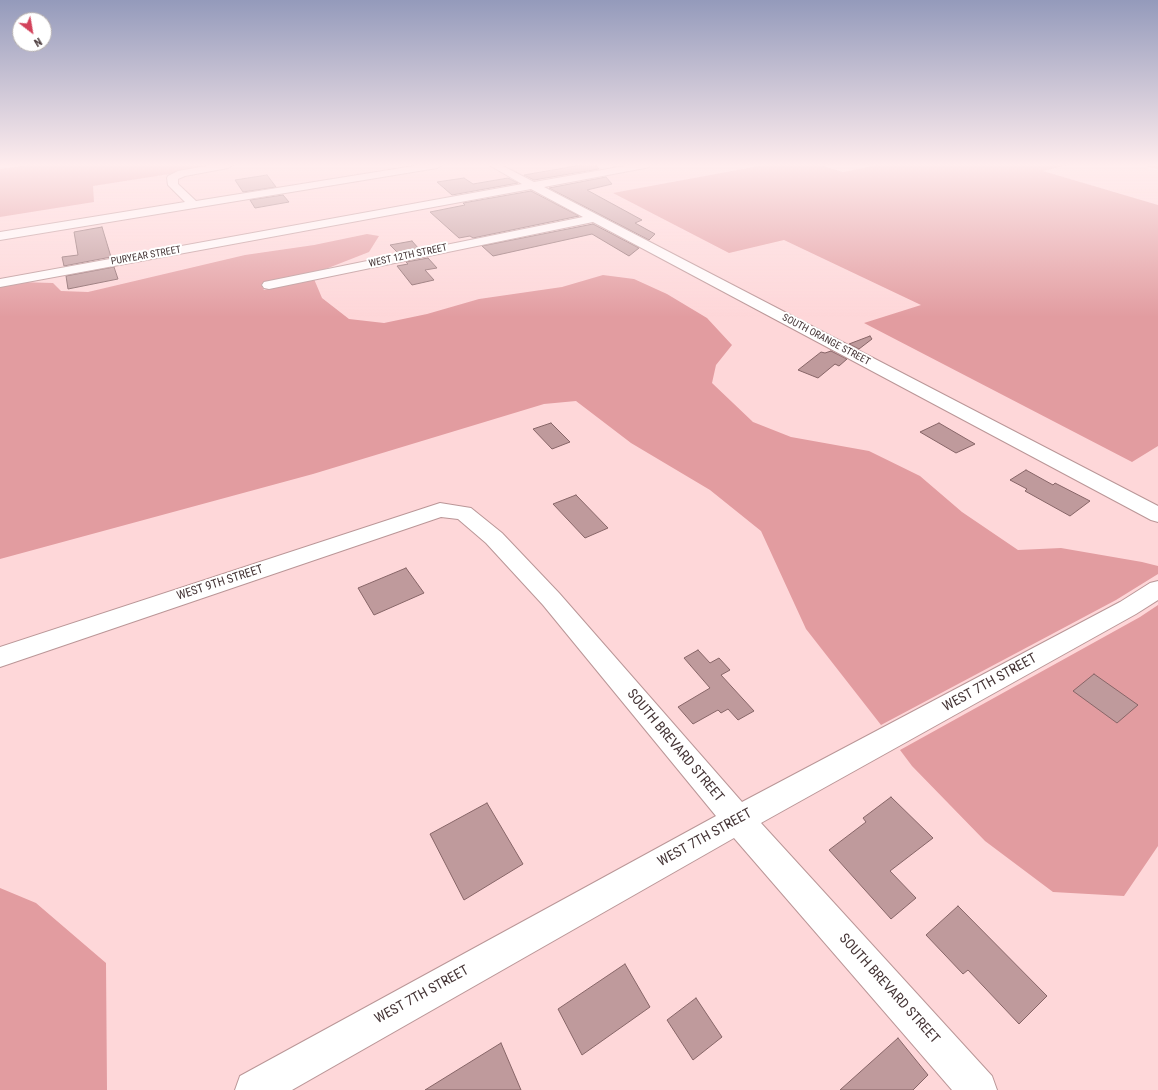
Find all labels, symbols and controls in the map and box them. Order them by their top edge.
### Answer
north arrow [12,12,52,52]
text: N [32,35,44,49]
street label: WEST 12TH STREET [368,242,448,270]
street label: PURYEAR STREET [110,244,182,268]
street label: SOUTH ORANGE STREET [780,312,872,368]
street label: WEST 9TH STREET [175,562,265,604]
street label: WEST 7TH STREET [940,650,1040,716]
street label: SOUTH BREVARD STREET [623,686,727,806]
street label: WEST 7TH STREET [655,805,755,871]
street label: SOUTH BREVARD STREET [835,931,943,1047]
street label: WEST 7TH STREET [372,962,472,1028]

